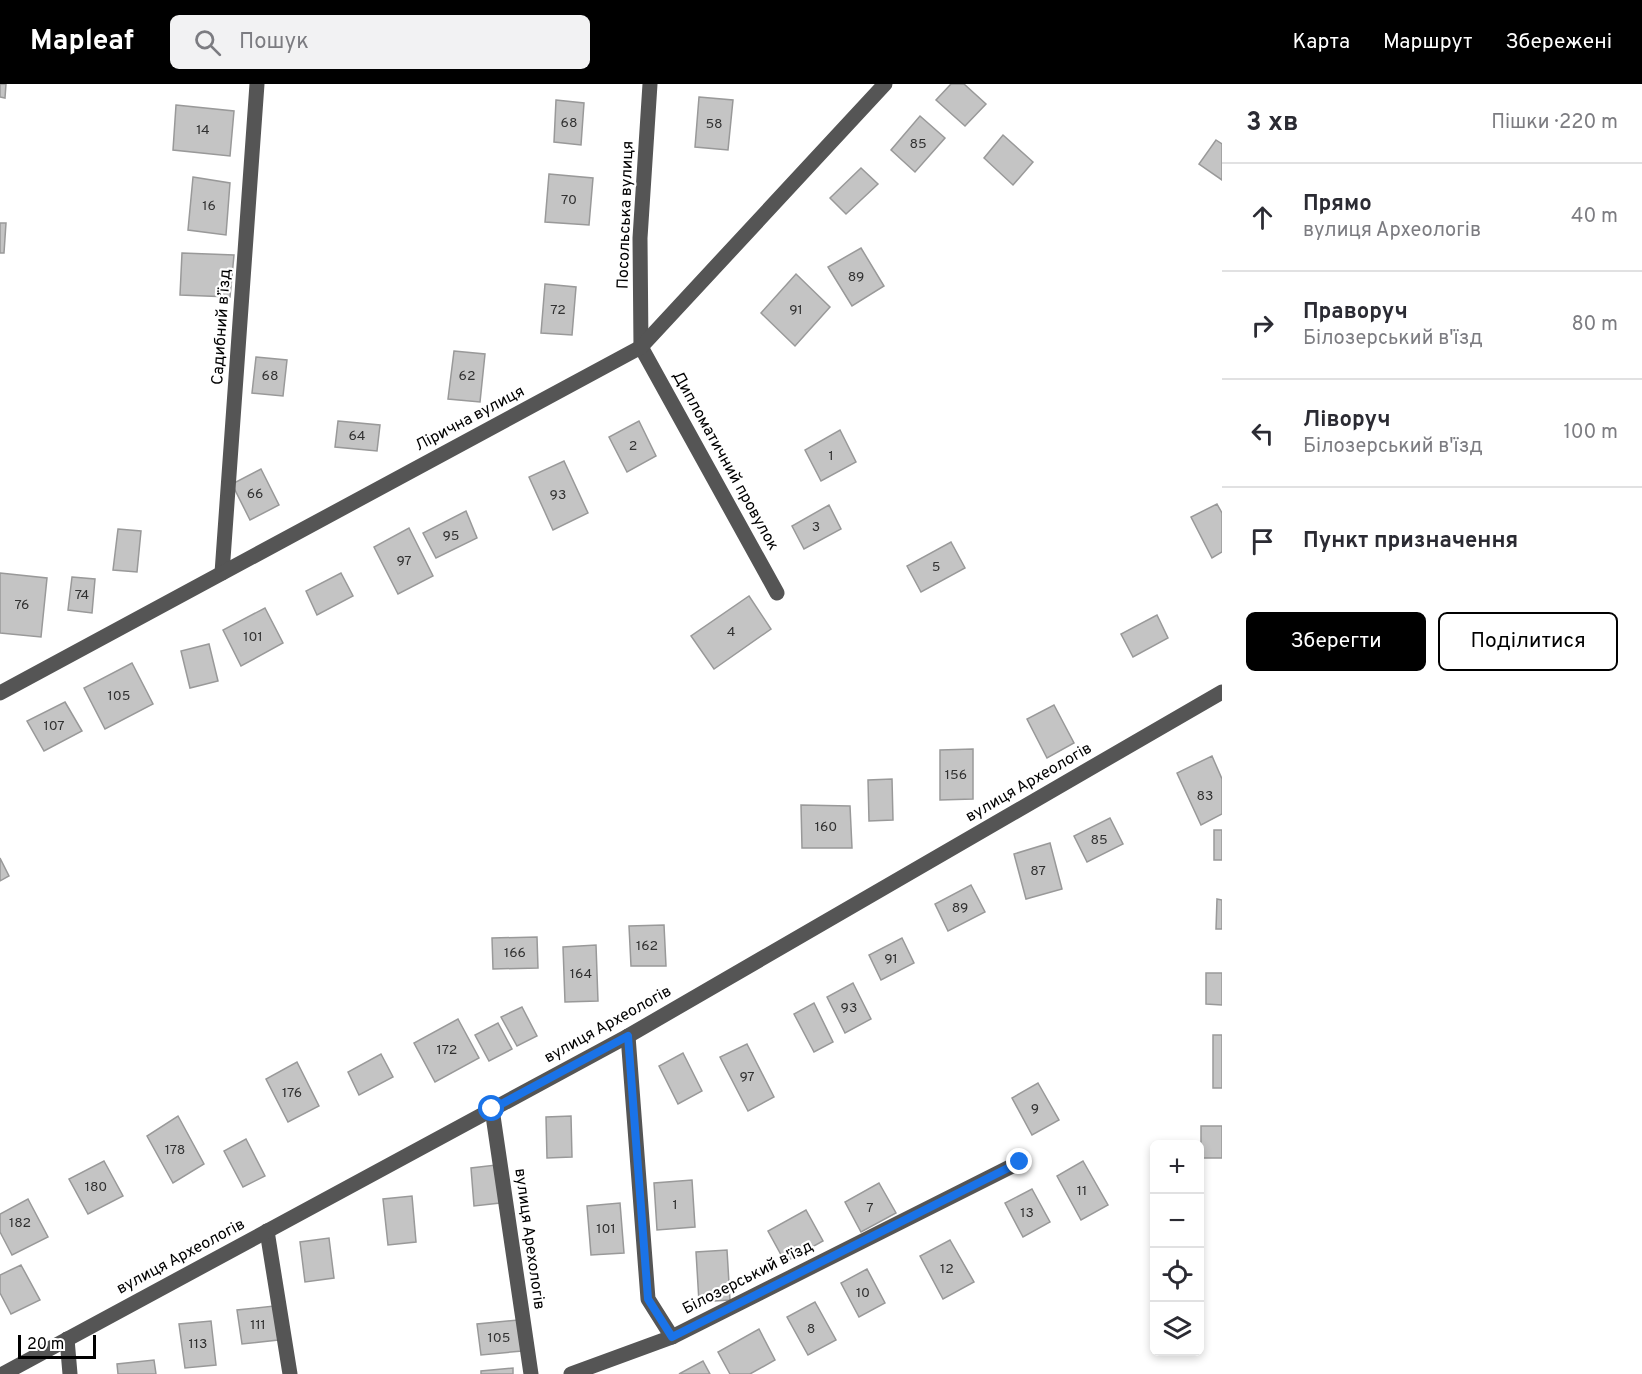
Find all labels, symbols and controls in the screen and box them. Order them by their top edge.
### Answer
search box [170,15,590,69]
text: Mapleaf [30,24,134,60]
icon: search [191,26,224,59]
text: Пошук [239,29,309,56]
text: Карта [1293,29,1350,56]
text: Маршрут [1383,29,1472,56]
text: Збережені [1505,29,1612,56]
text: 3 хв [1246,107,1299,140]
text: Пішки · 220 m [1491,110,1618,136]
house number: 68 [561,115,577,132]
house number: 58 [705,116,723,133]
house number: 14 [196,122,210,139]
house number: 85 [909,136,927,153]
street label: Посольська вулиця [613,141,639,289]
text: Прямо [1303,191,1372,218]
house number: 70 [561,192,577,209]
house number: 16 [202,198,216,215]
icon: ahead [1246,201,1279,234]
text: 40 m [1571,204,1618,230]
text: вулиця Археологів [1303,218,1481,244]
street label: Садибний в’їзд [208,268,236,386]
house number: 89 [848,269,864,286]
text: Праворуч [1303,299,1408,326]
house number: 72 [550,302,566,319]
house number: 91 [789,302,803,319]
icon: right [1246,309,1279,342]
text: 80 m [1572,312,1618,338]
text: Білозерський в'їзд [1303,326,1483,352]
house number: 68 [262,368,278,385]
house number: 62 [459,368,475,385]
street label: Дипломатичний провулок [667,368,783,554]
street label: Лірична вулиця [412,382,528,456]
text: Ліворуч [1303,407,1391,434]
icon: left [1246,417,1279,450]
text: 100 m [1563,420,1618,446]
house number: 64 [348,428,366,445]
text: Білозерський в'їзд [1303,434,1483,460]
house number: 2 [629,438,637,455]
house number: 1 [828,448,834,465]
house number: 66 [247,486,263,503]
house number: 93 [550,487,566,504]
house number: 3 [812,519,820,536]
icon: arrive [1246,525,1279,558]
house number: 95 [442,528,460,545]
text: Пункт призначення [1303,528,1518,555]
house number: 97 [396,553,412,570]
house number: 5 [932,559,940,576]
house number: 74 [75,587,89,604]
house number: 76 [15,597,29,614]
button: Зберегти [1246,612,1426,671]
button: Поділитися [1438,612,1618,671]
house number: 4 [727,624,735,641]
house number: 101 [243,629,263,646]
house number: 105 [108,688,130,705]
house number: 107 [43,718,65,735]
street label: вулиця Археологів [962,739,1096,827]
house number: 156 [945,767,967,784]
house number: 83 [1197,788,1213,805]
house number: 160 [815,819,837,836]
house number: 85 [1090,832,1108,849]
house number: 87 [1030,863,1046,880]
house number: 89 [952,900,968,917]
house number: 162 [636,938,658,955]
house number: 166 [504,945,526,962]
house number: 91 [884,951,898,968]
house number: 164 [570,966,592,983]
street label: вулиця Археологів [541,982,675,1068]
house number: 93 [841,1000,857,1017]
house number: 172 [437,1042,457,1059]
house number: 97 [739,1069,755,1086]
house number: 176 [282,1085,302,1102]
route start [478,1095,504,1121]
house number: 9 [1031,1101,1039,1118]
map controls [1150,1140,1204,1356]
button: + [1150,1140,1204,1194]
house number: 178 [165,1142,185,1159]
route end [1006,1148,1032,1174]
street label: вулиця Арехологів [509,1167,549,1311]
house number: 180 [85,1179,107,1196]
house number: 11 [1077,1183,1087,1200]
button: − [1150,1194,1204,1248]
house number: 1 [672,1197,678,1214]
house number: 7 [866,1200,874,1217]
house number: 13 [1020,1205,1034,1222]
house number: 182 [9,1215,31,1232]
street label: вулиця Археологів [113,1215,249,1299]
house number: 101 [596,1221,616,1238]
street label: Білозерський в'їзд [679,1236,817,1320]
button: locate [1150,1248,1204,1302]
house number: 12 [940,1261,954,1278]
house number: 10 [856,1285,870,1302]
button: layers [1150,1302,1204,1356]
house number: 111 [250,1317,266,1334]
house number: 8 [807,1321,815,1338]
house number: 105 [488,1330,510,1347]
scale bar [18,1332,96,1360]
text: 20 m [27,1335,64,1355]
house number: 113 [189,1336,207,1353]

